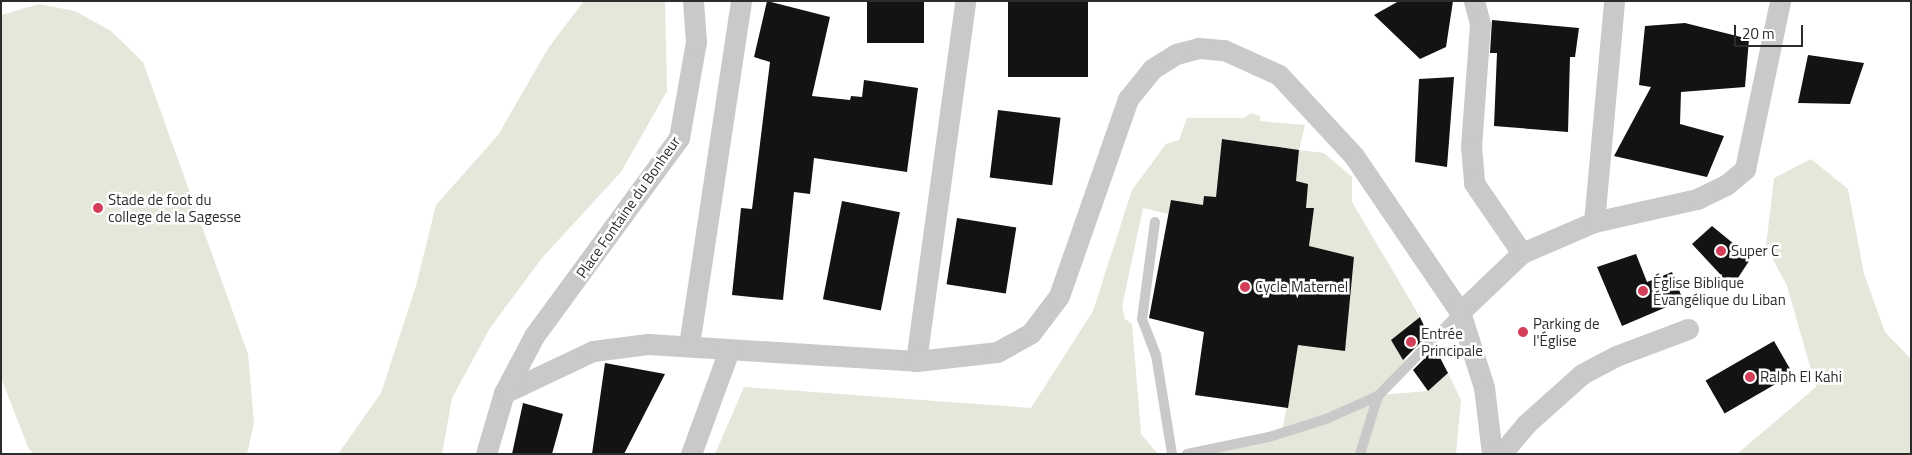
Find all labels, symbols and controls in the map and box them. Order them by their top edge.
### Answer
scale bar [1737,15,1806,47]
text: 20 m [1742,22,1775,45]
street label: Place Fontaine du Bonheur [572,133,684,281]
place label: Stade de foot du college de la Sagesse [108,190,241,225]
marker: Stade de foot du college de la Sagesse [92,202,104,214]
place label: Super C [1731,242,1779,260]
marker: Super C [1715,245,1727,257]
place label: Église Biblique Évangélique du Liban [1653,273,1786,308]
place label: Cycle Maternel [1255,278,1348,296]
marker: Cycle Maternel [1239,281,1251,293]
marker: Église Biblique Évangélique du Liban [1637,285,1649,297]
place label: Parking de l'Église [1533,314,1600,349]
place label: Entrée Principale [1421,324,1483,359]
marker: Parking de l'Église [1517,326,1529,338]
marker: Entrée Principale [1405,336,1417,348]
place label: Ralph El Kahi [1760,368,1842,386]
marker: Ralph El Kahi [1744,371,1756,383]

